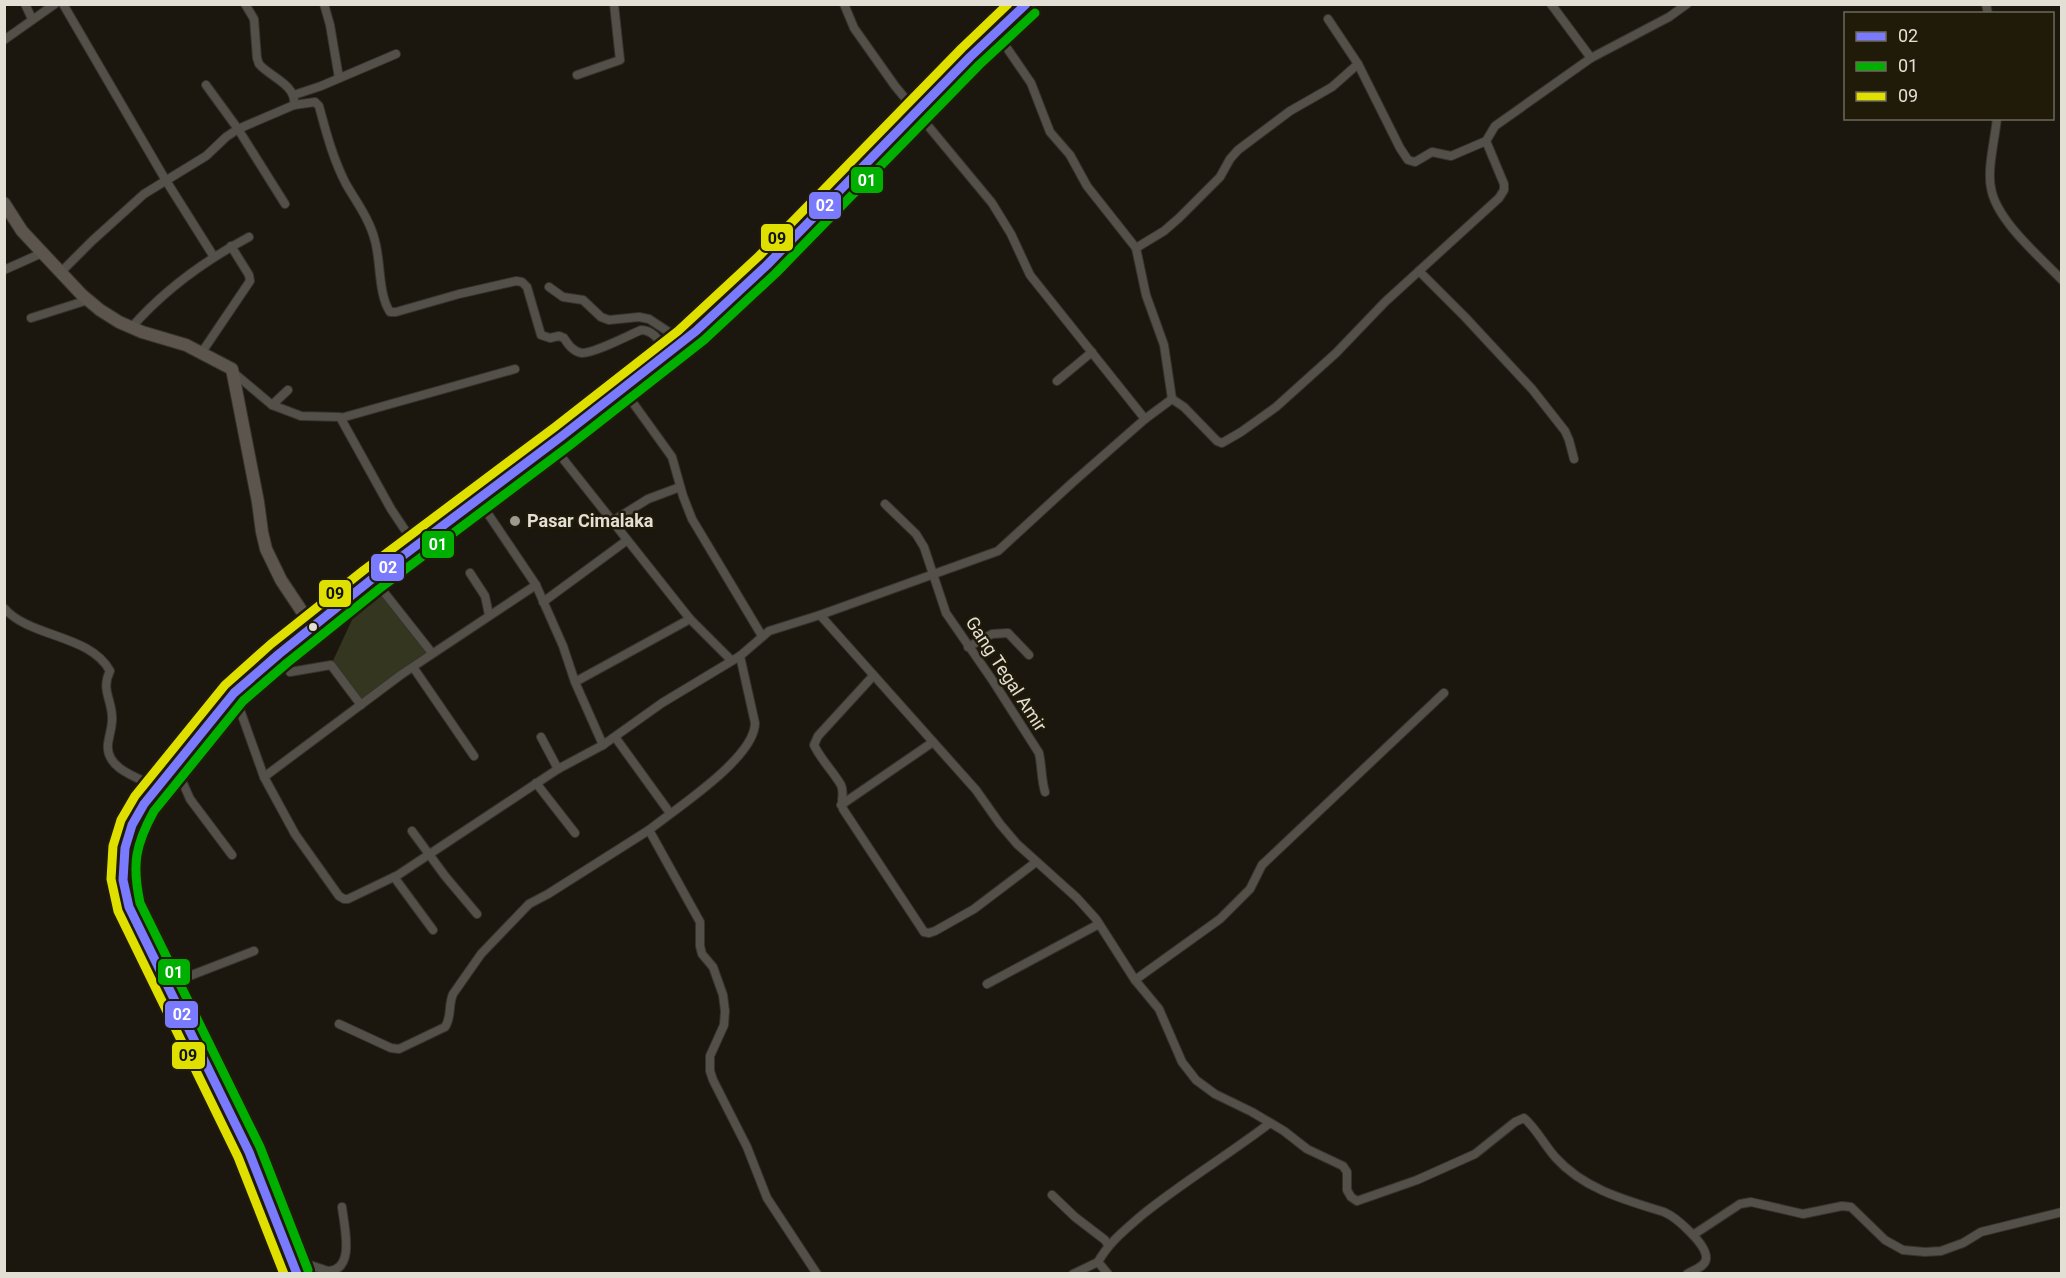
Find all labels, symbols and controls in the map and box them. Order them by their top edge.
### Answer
legend [1844,12,2054,120]
text: 02 [1898,25,1918,46]
text: 01 [1898,55,1918,76]
text: 09 [1898,85,1918,106]
line badge: 01 [850,166,884,194]
text: 01 [858,171,876,190]
line badge: 02 [808,191,842,220]
text: 02 [816,196,834,215]
line badge: 09 [760,223,794,252]
text: 09 [768,229,786,248]
place label: Pasar Cimalaka [527,510,654,531]
marker: Pasar Cimalaka [508,514,522,528]
line badge: 01 [421,530,455,559]
text: 01 [429,535,447,554]
line badge: 02 [370,553,405,582]
text: 02 [379,558,397,577]
line badge: 09 [318,579,352,608]
text: 09 [326,584,344,603]
street label: Gang Tegal Amir [962,612,1051,735]
unlabelled marker [307,621,319,633]
line badge: 01 [157,958,191,986]
text: 01 [165,963,183,982]
line badge: 02 [164,1000,199,1029]
text: 02 [173,1005,191,1024]
line badge: 09 [171,1041,206,1070]
text: 09 [179,1046,197,1065]

